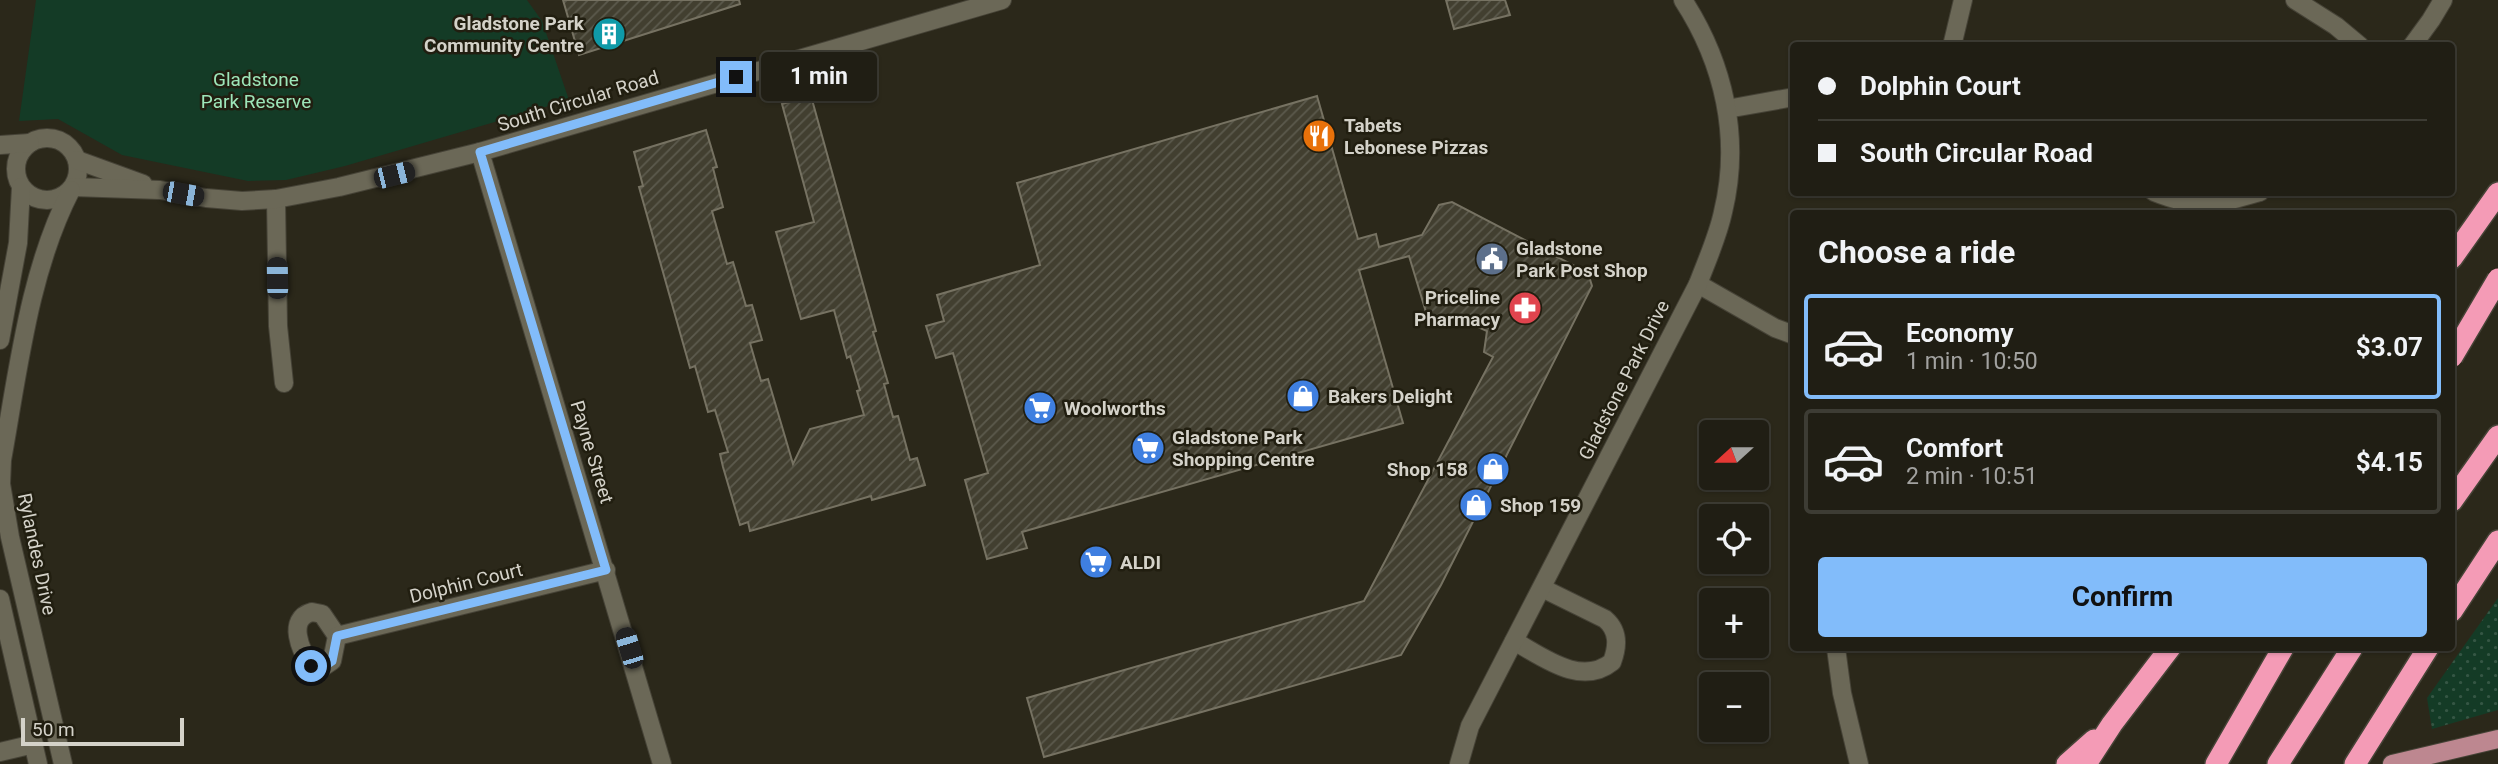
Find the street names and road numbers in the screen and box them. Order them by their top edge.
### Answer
street label: South Circular Road [495,66,661,136]
street label: Gladstone Park Drive [1574,296,1674,464]
street label: Payne Street [565,398,619,506]
street label: Rylandes Drive [13,491,61,617]
street label: Dolphin Court [407,558,525,608]

